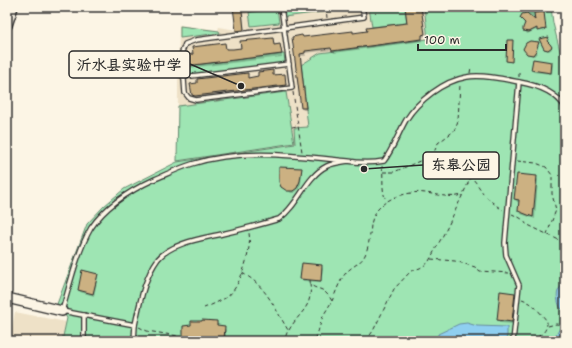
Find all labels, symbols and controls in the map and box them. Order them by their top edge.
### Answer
scale bar [418,26,506,52]
text: 100 m [424,32,460,48]
callout: 沂水县实验中学 [69,51,190,78]
text: 沂水县实验中学 [76,55,182,75]
callout: 东皋公园 [423,152,499,179]
text: 东皋公园 [431,155,491,175]

